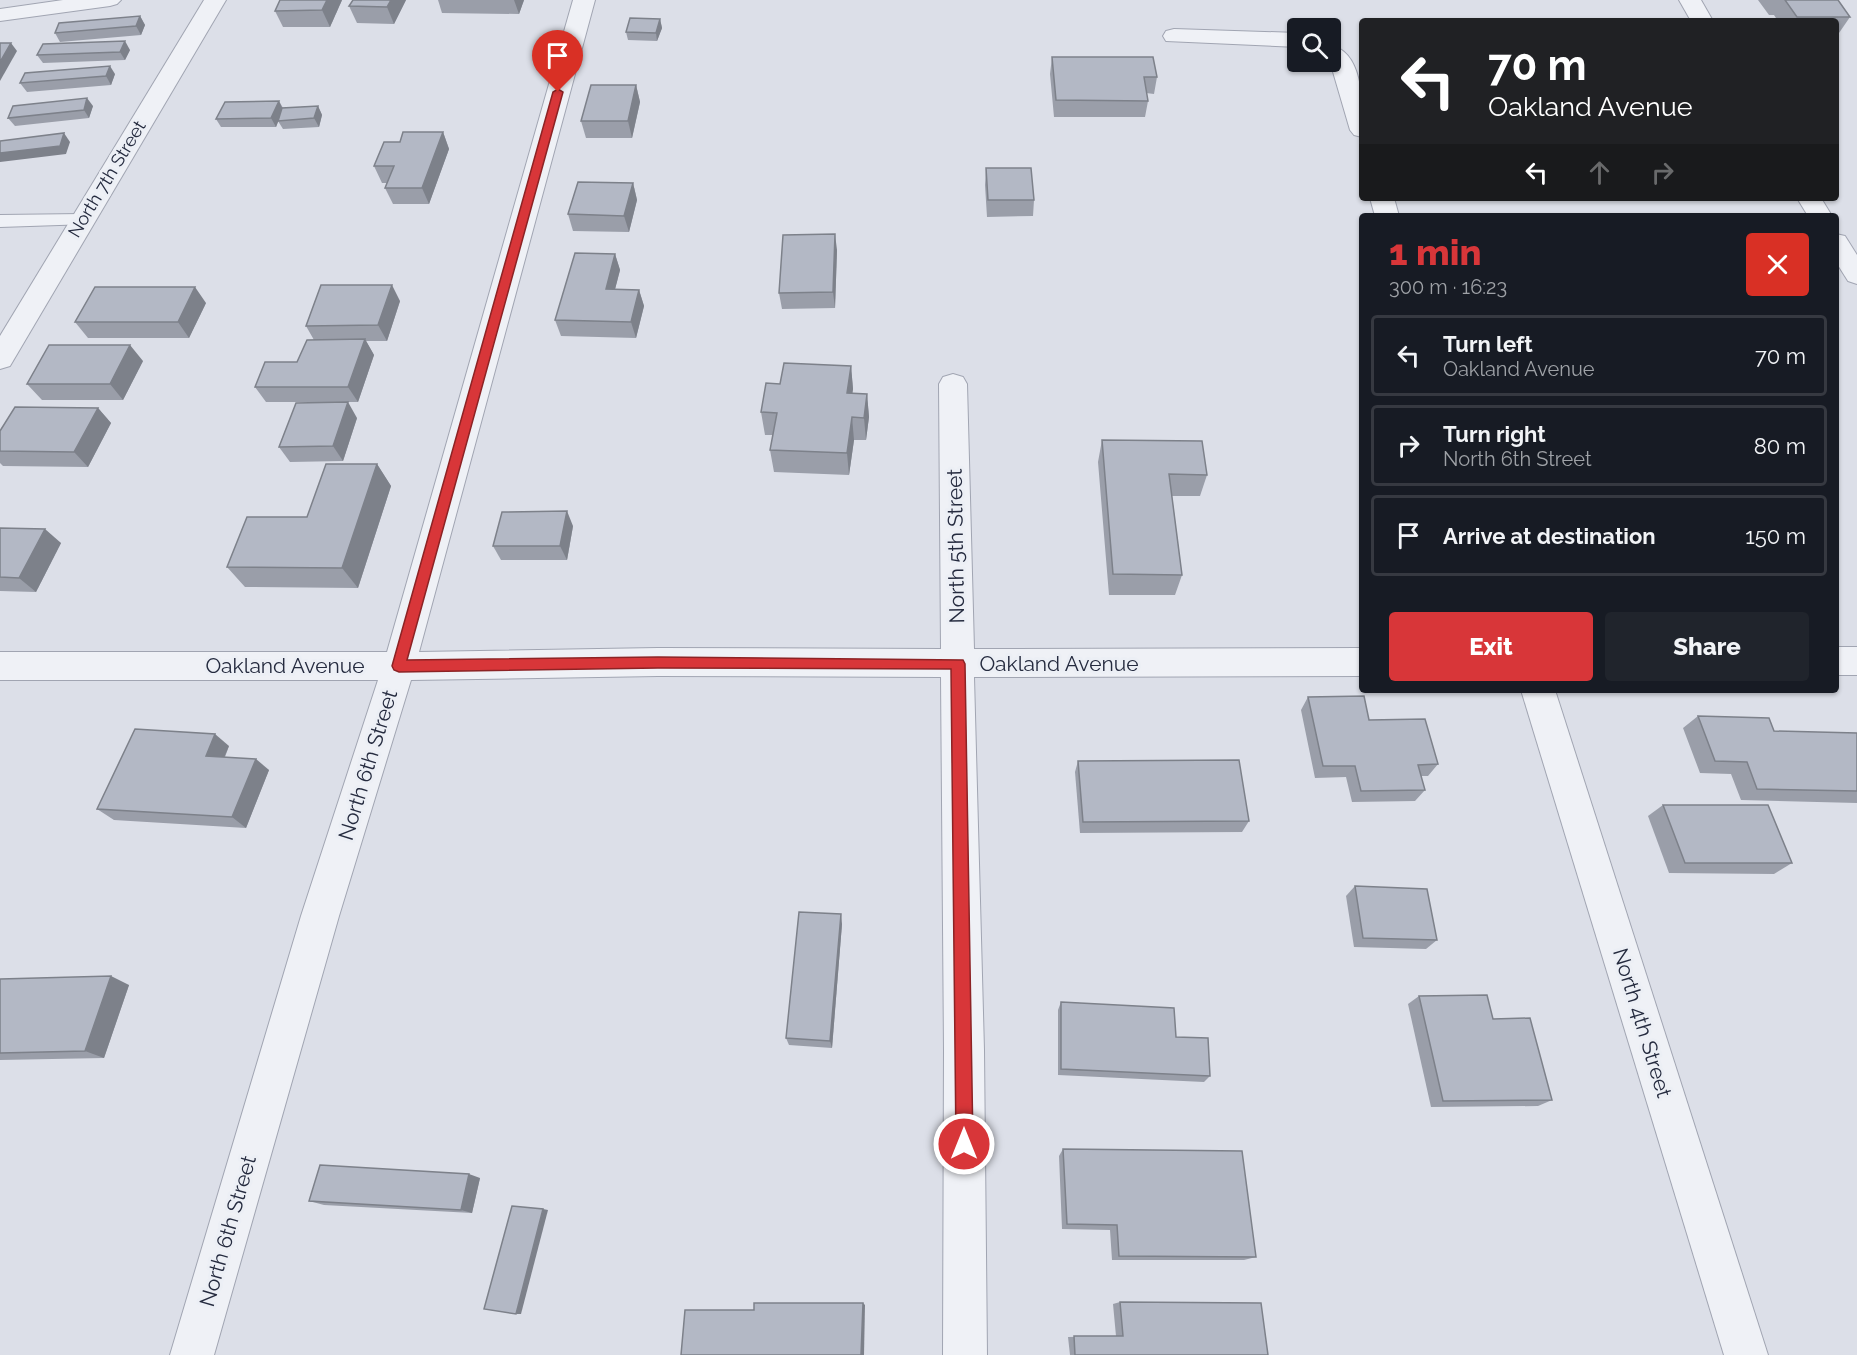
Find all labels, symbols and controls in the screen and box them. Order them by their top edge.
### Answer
map controls [1287,18,1341,72]
button: search [1287,18,1341,72]
pin [532,30,583,92]
icon: arrive [541,39,574,72]
text: 70 m [1488,41,1587,90]
icon: left [1389,42,1467,120]
text: Oakland Avenue [1488,91,1693,122]
street label: North 7th Street [63,117,150,241]
icon: left [1520,156,1553,189]
icon: ahead [1583,156,1616,189]
icon: right [1646,156,1679,189]
text: 1 min [1389,231,1481,273]
button: close [1746,233,1809,296]
text: 300 m · 16:23 [1389,275,1507,299]
text: Turn left [1443,331,1533,357]
icon: left [1392,339,1425,372]
text: 70 m [1755,343,1806,369]
text: Oakland Avenue [1443,357,1595,381]
text: Turn right [1443,421,1546,447]
icon: right [1392,429,1425,462]
text: 80 m [1754,433,1806,459]
text: North 6th Street [1443,447,1592,471]
street label: North 5th Street [942,468,969,624]
icon: arrive [1392,519,1425,552]
text: Arrive at destination [1443,523,1656,549]
text: 150 m [1745,523,1806,549]
button: Exit [1389,612,1593,681]
button: Share [1605,612,1809,681]
street label: Oakland Avenue [979,651,1139,676]
street label: Oakland Avenue [205,653,365,678]
street label: North 6th Street [333,687,402,843]
street label: North 4th Street [1608,945,1677,1101]
position arrow [932,1112,996,1176]
street label: North 6th Street [194,1152,261,1309]

